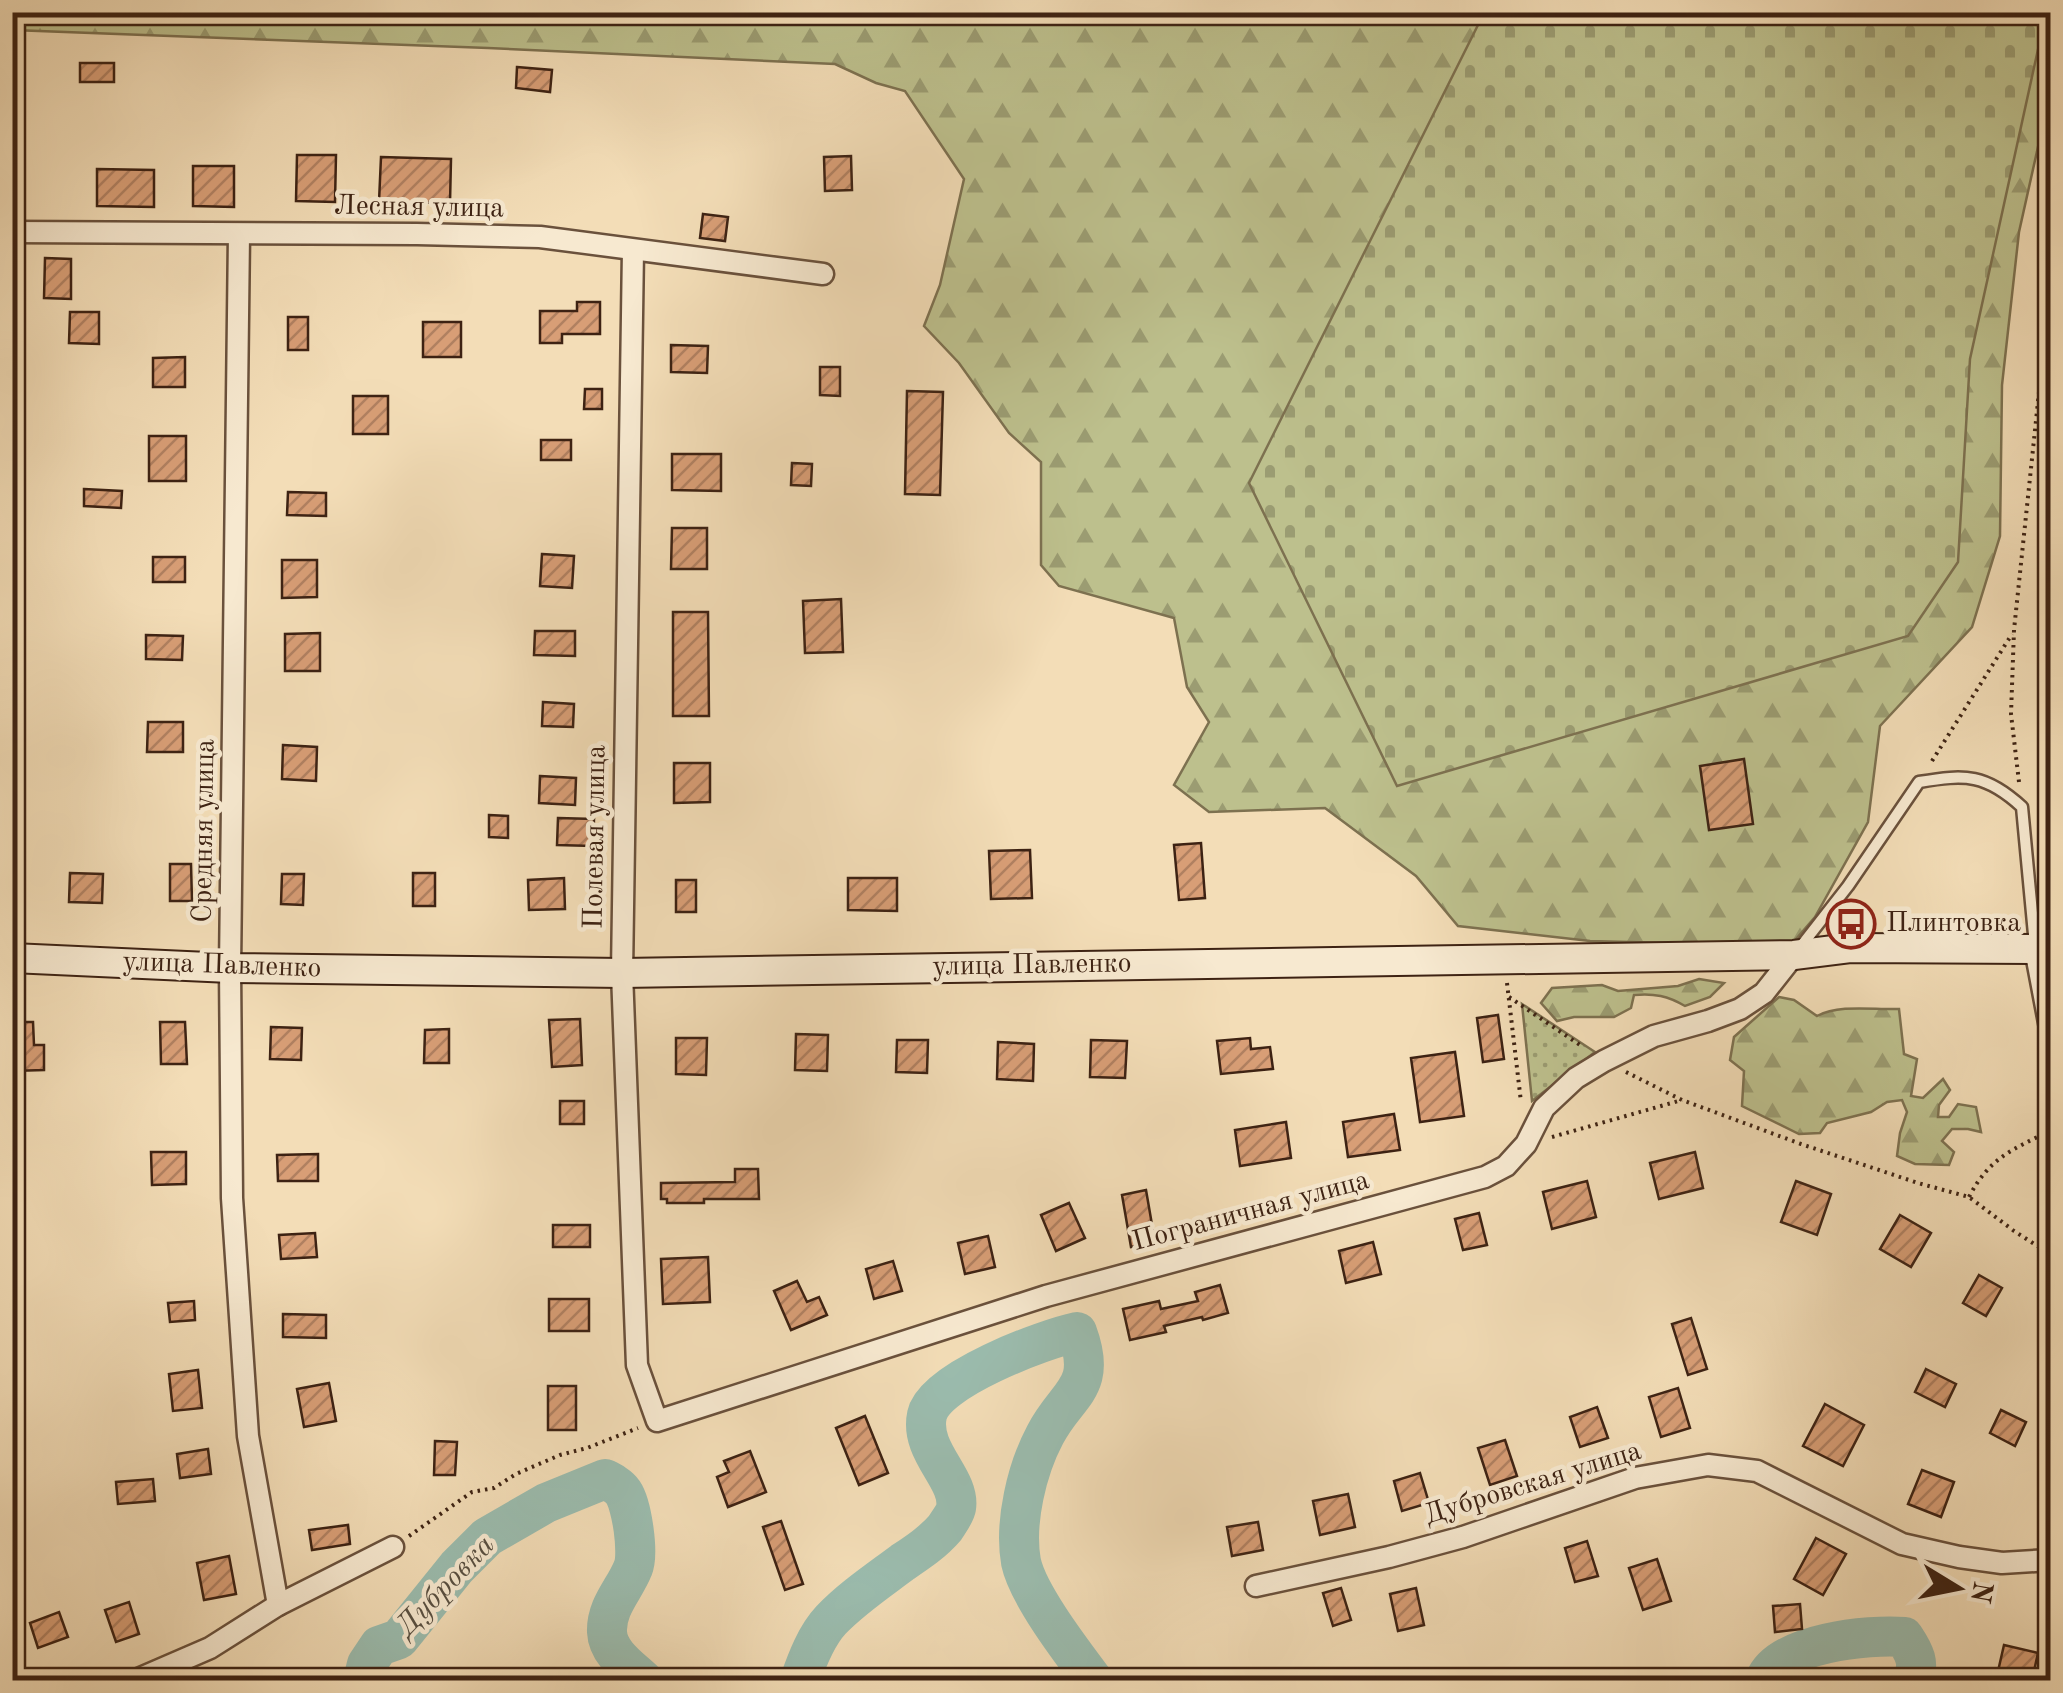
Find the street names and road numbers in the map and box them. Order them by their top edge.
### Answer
street label: Лесная улица [334,193,504,223]
street label: Средняя улица [189,739,221,923]
street label: Полевая улица [580,744,612,929]
street label: улица Павленко [122,949,322,983]
street label: улица Павленко [932,950,1132,982]
street label: Пограничная улица [1129,1167,1373,1257]
street label: Дубровская улица [1421,1438,1645,1530]

